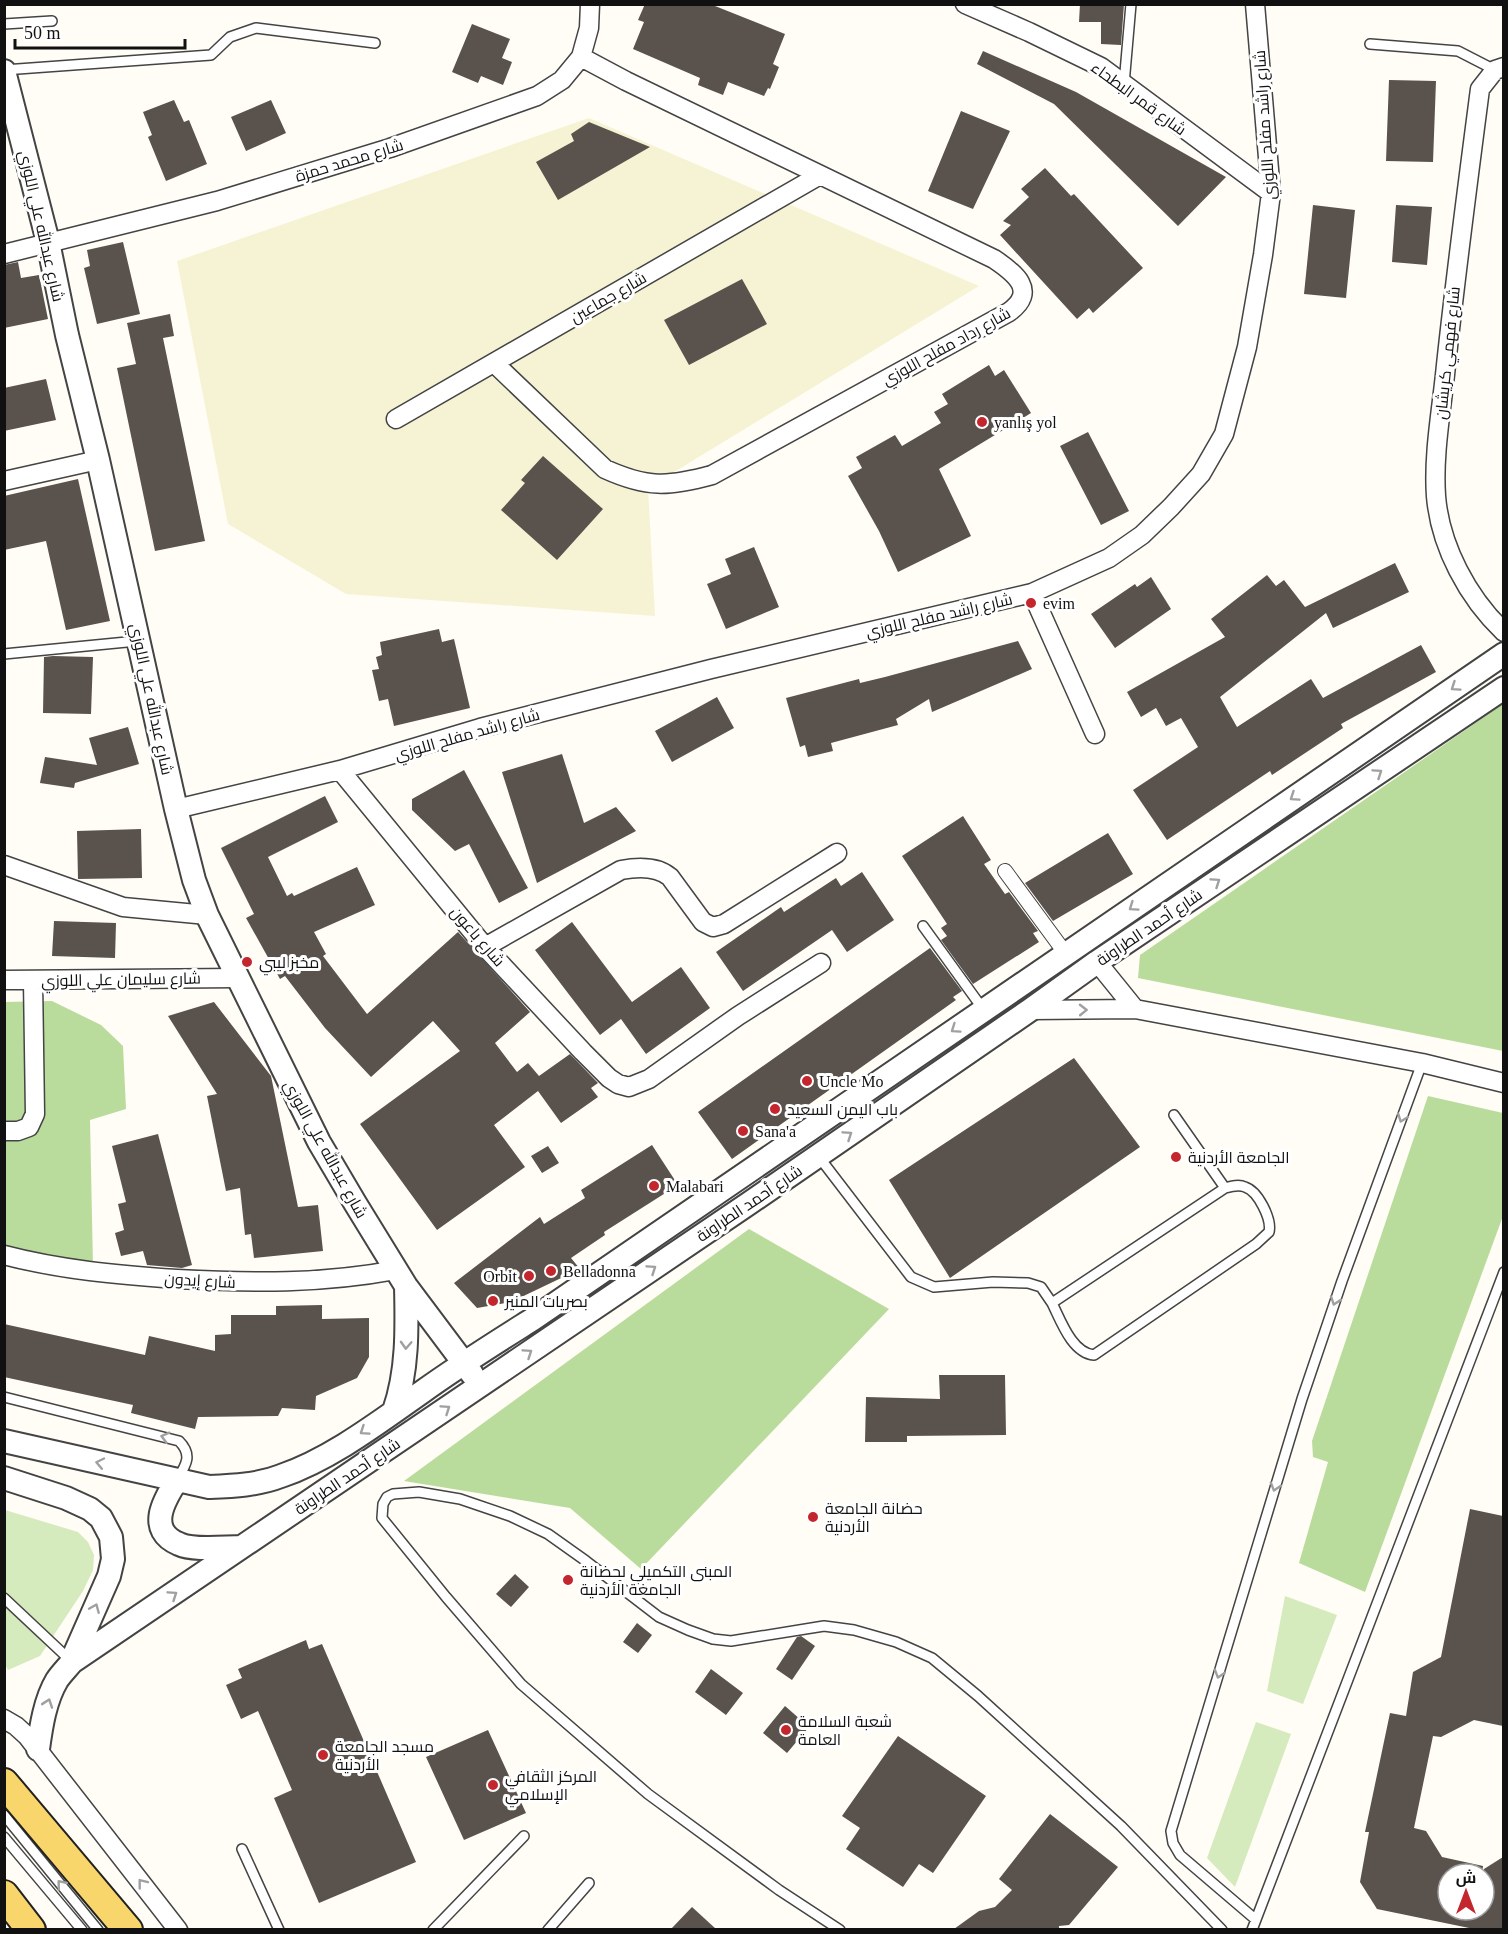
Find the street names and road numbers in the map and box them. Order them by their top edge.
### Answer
street label: شارع راشد مفلح اللوزي [1251,49,1283,200]
street label: شارع قمر البطحاء [1086,58,1189,141]
street label: شارع محمد حمزة [293,136,406,188]
street label: شارع عبدالله علي اللوزي [11,148,69,304]
street label: شارع جماعين [567,269,651,329]
street label: شارع فهمي كريشان [1432,286,1468,421]
street label: شارع رداد مفلح اللوزي [879,304,1016,393]
street label: شارع راشد مفلح اللوزي [864,590,1015,646]
street label: شارع عبدالله علي اللوزي [122,621,178,778]
street label: شارع راشد مفلح اللوزي [393,706,543,768]
street label: شارع أحمد الطراونة [1093,885,1207,972]
street label: شارع باعون [445,903,508,972]
street label: شارع سليمان علي اللوزي [41,970,201,994]
street label: شارع عبدالله علي اللوزي [276,1077,372,1223]
street label: شارع أحمد الطراونة [693,1161,807,1248]
street label: شارع إيدون [164,1270,236,1294]
street label: شارع أحمد الطراونة [291,1434,405,1521]

